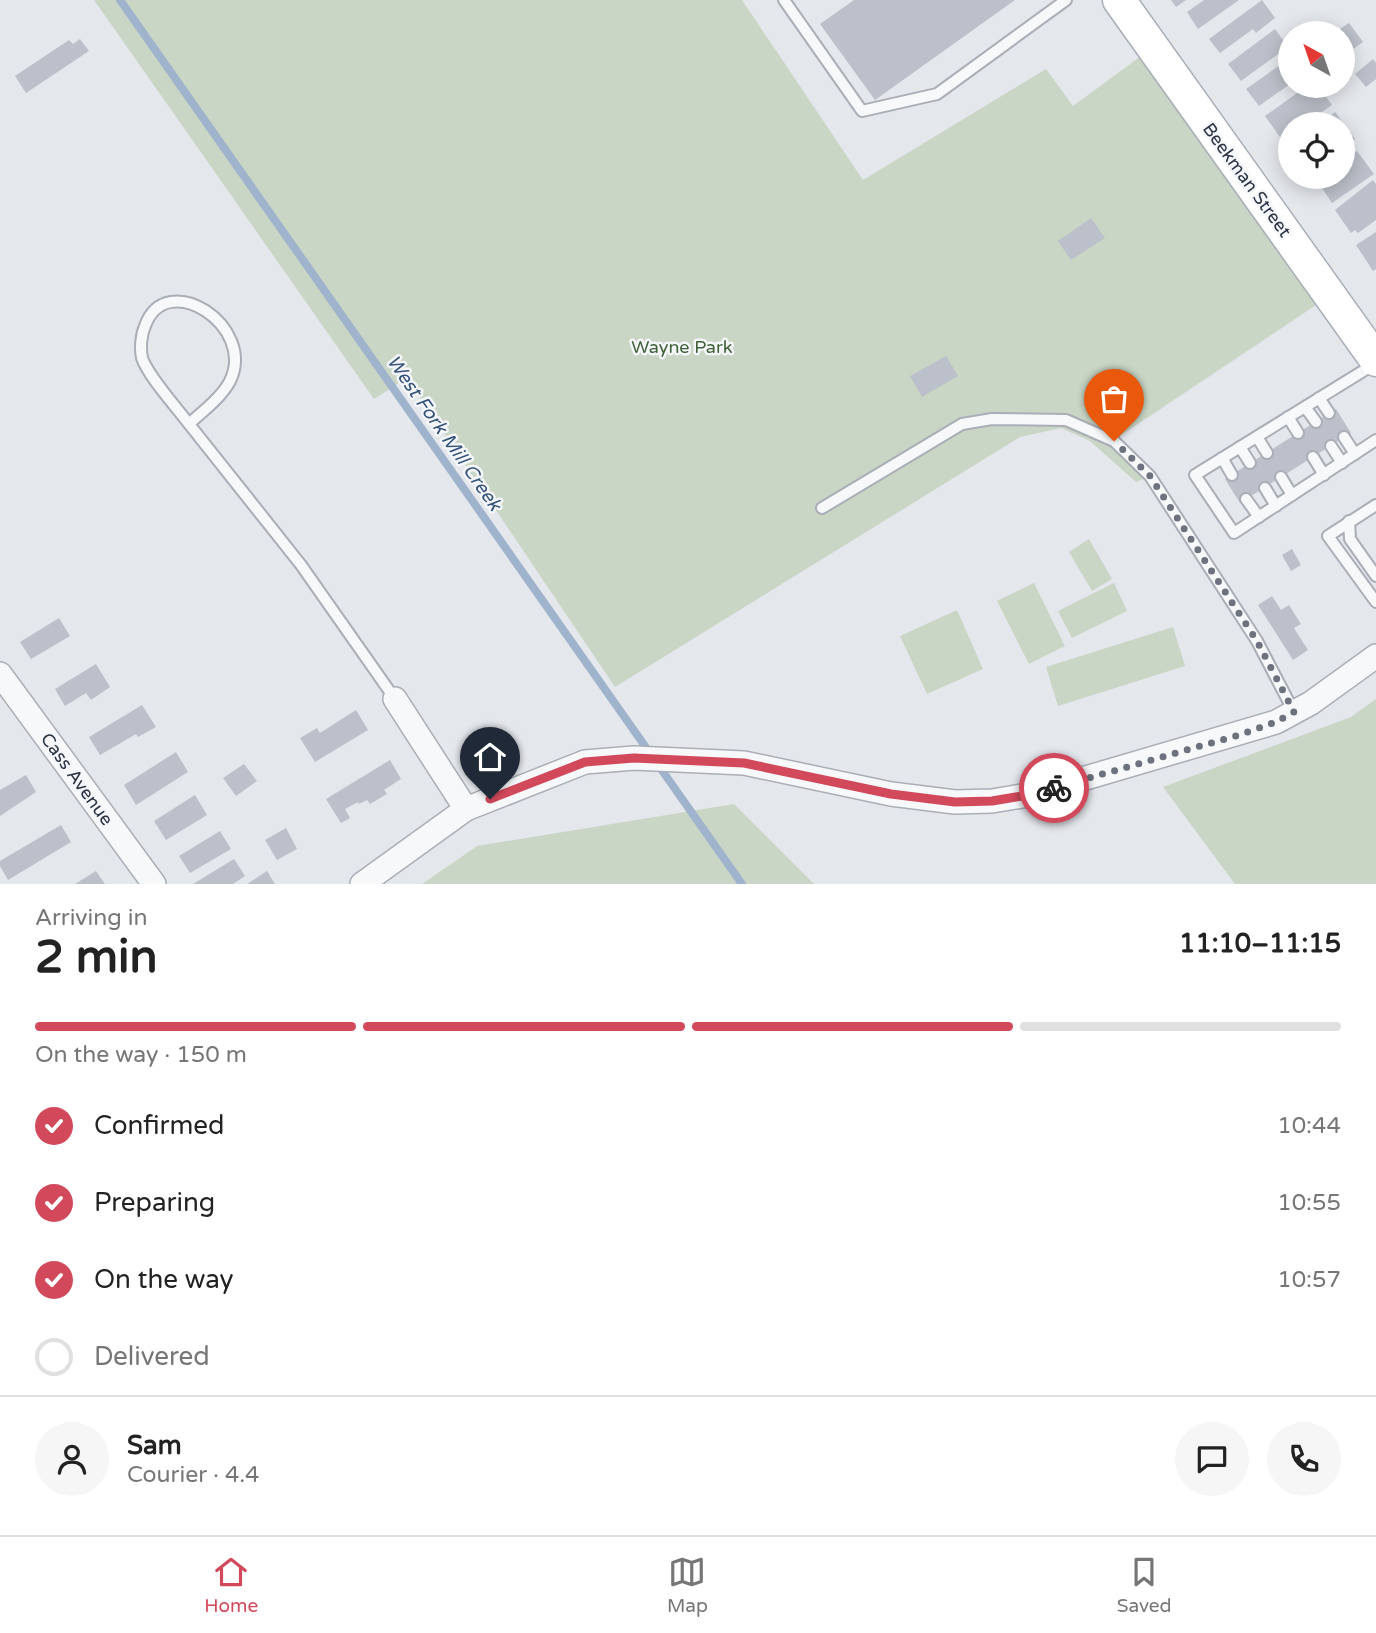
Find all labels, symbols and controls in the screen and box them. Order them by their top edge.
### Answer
north arrow [1278,21,1354,98]
map controls [1278,21,1355,189]
button: locate [1278,112,1355,189]
street label: Beekman Street [1198,118,1296,242]
park label: Wayne Park [631,336,733,358]
water label: West Fork Mill Creek [382,351,507,516]
pin [1084,369,1144,441]
icon: bag [1095,380,1133,418]
pin [460,727,520,799]
street label: Cass Avenue [36,728,118,830]
icon: home [471,738,509,776]
courier [1019,753,1089,823]
icon: bike [1035,769,1073,807]
text: Arriving in [35,904,148,932]
text: 11:10–11:15 [1179,928,1341,959]
text: 2 min [35,930,158,985]
text: On the way · 150 m [35,1041,247,1069]
icon: check [35,1107,73,1145]
text: Confirmed [94,1110,224,1141]
text: 10:44 [1277,1112,1341,1140]
icon: check [35,1184,73,1222]
text: Preparing [94,1187,215,1218]
text: 10:55 [1277,1189,1341,1217]
icon: check [35,1261,73,1299]
text: On the way [94,1264,234,1295]
text: 10:57 [1277,1266,1341,1294]
text: Delivered [94,1341,210,1372]
button: person [35,1422,109,1496]
button: chat [1175,1422,1249,1496]
button: phone [1267,1422,1341,1496]
text: Sam [127,1430,182,1461]
text: Courier · 4.4 [127,1461,259,1489]
tab: Home [204,1553,258,1617]
tab: Map [667,1553,708,1617]
tab: Saved [1117,1553,1172,1617]

